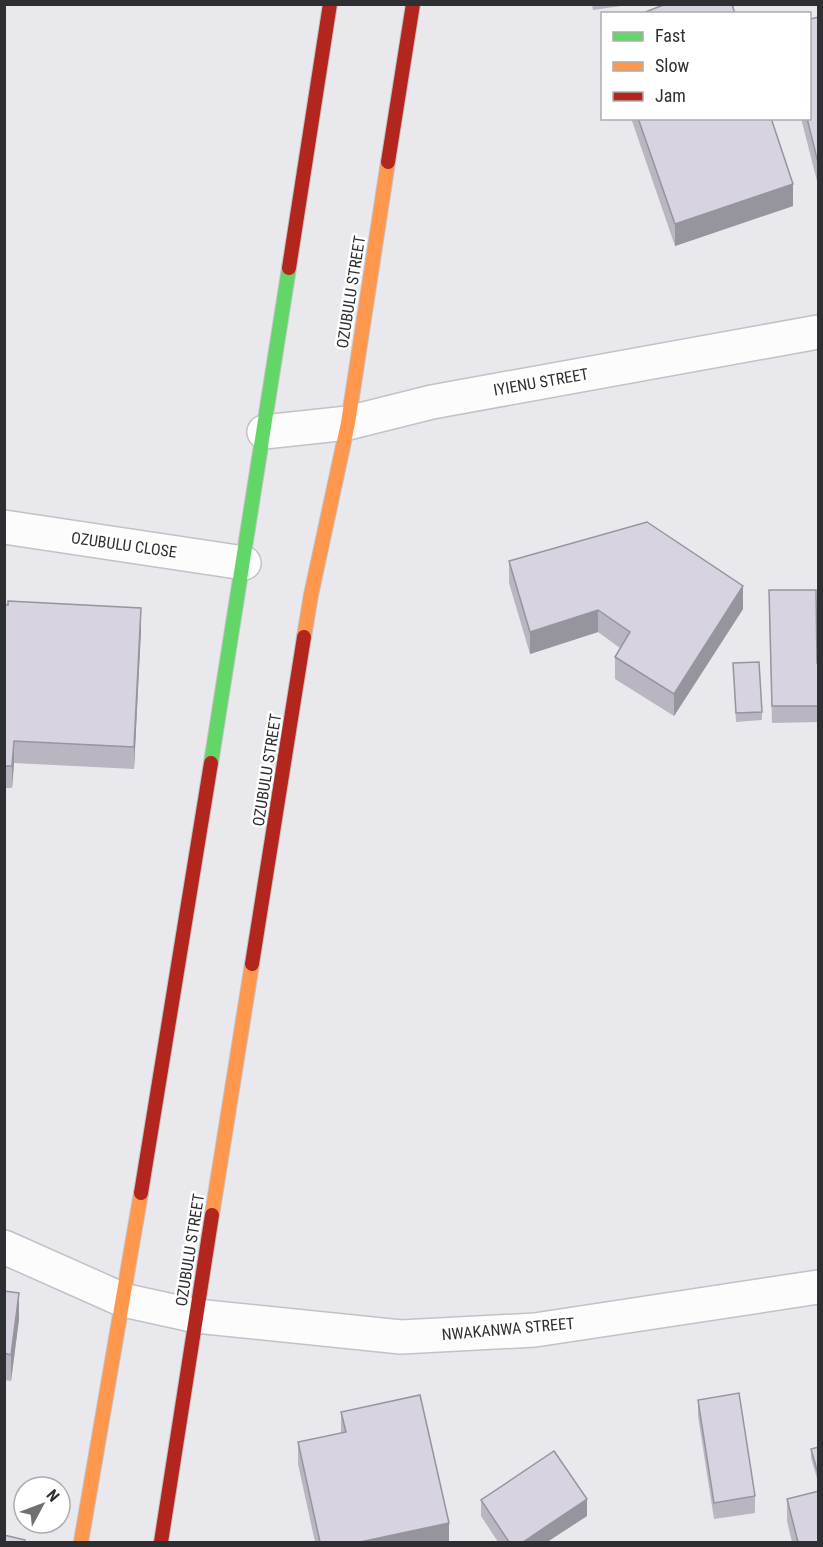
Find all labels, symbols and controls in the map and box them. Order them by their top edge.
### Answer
legend [601,12,811,120]
text: Fast [655,25,686,46]
text: Slow [655,55,690,76]
text: Jam [655,85,686,106]
street label: OZUBULU STREET [333,234,369,350]
street label: IYIENU STREET [492,364,590,400]
street label: OZUBULU CLOSE [70,528,178,562]
street label: OZUBULU STREET [249,712,285,828]
street label: OZUBULU STREET [172,1192,208,1308]
street label: NWAKANWA STREET [441,1314,575,1344]
north arrow [12,1475,72,1535]
text: N [43,1486,63,1505]

